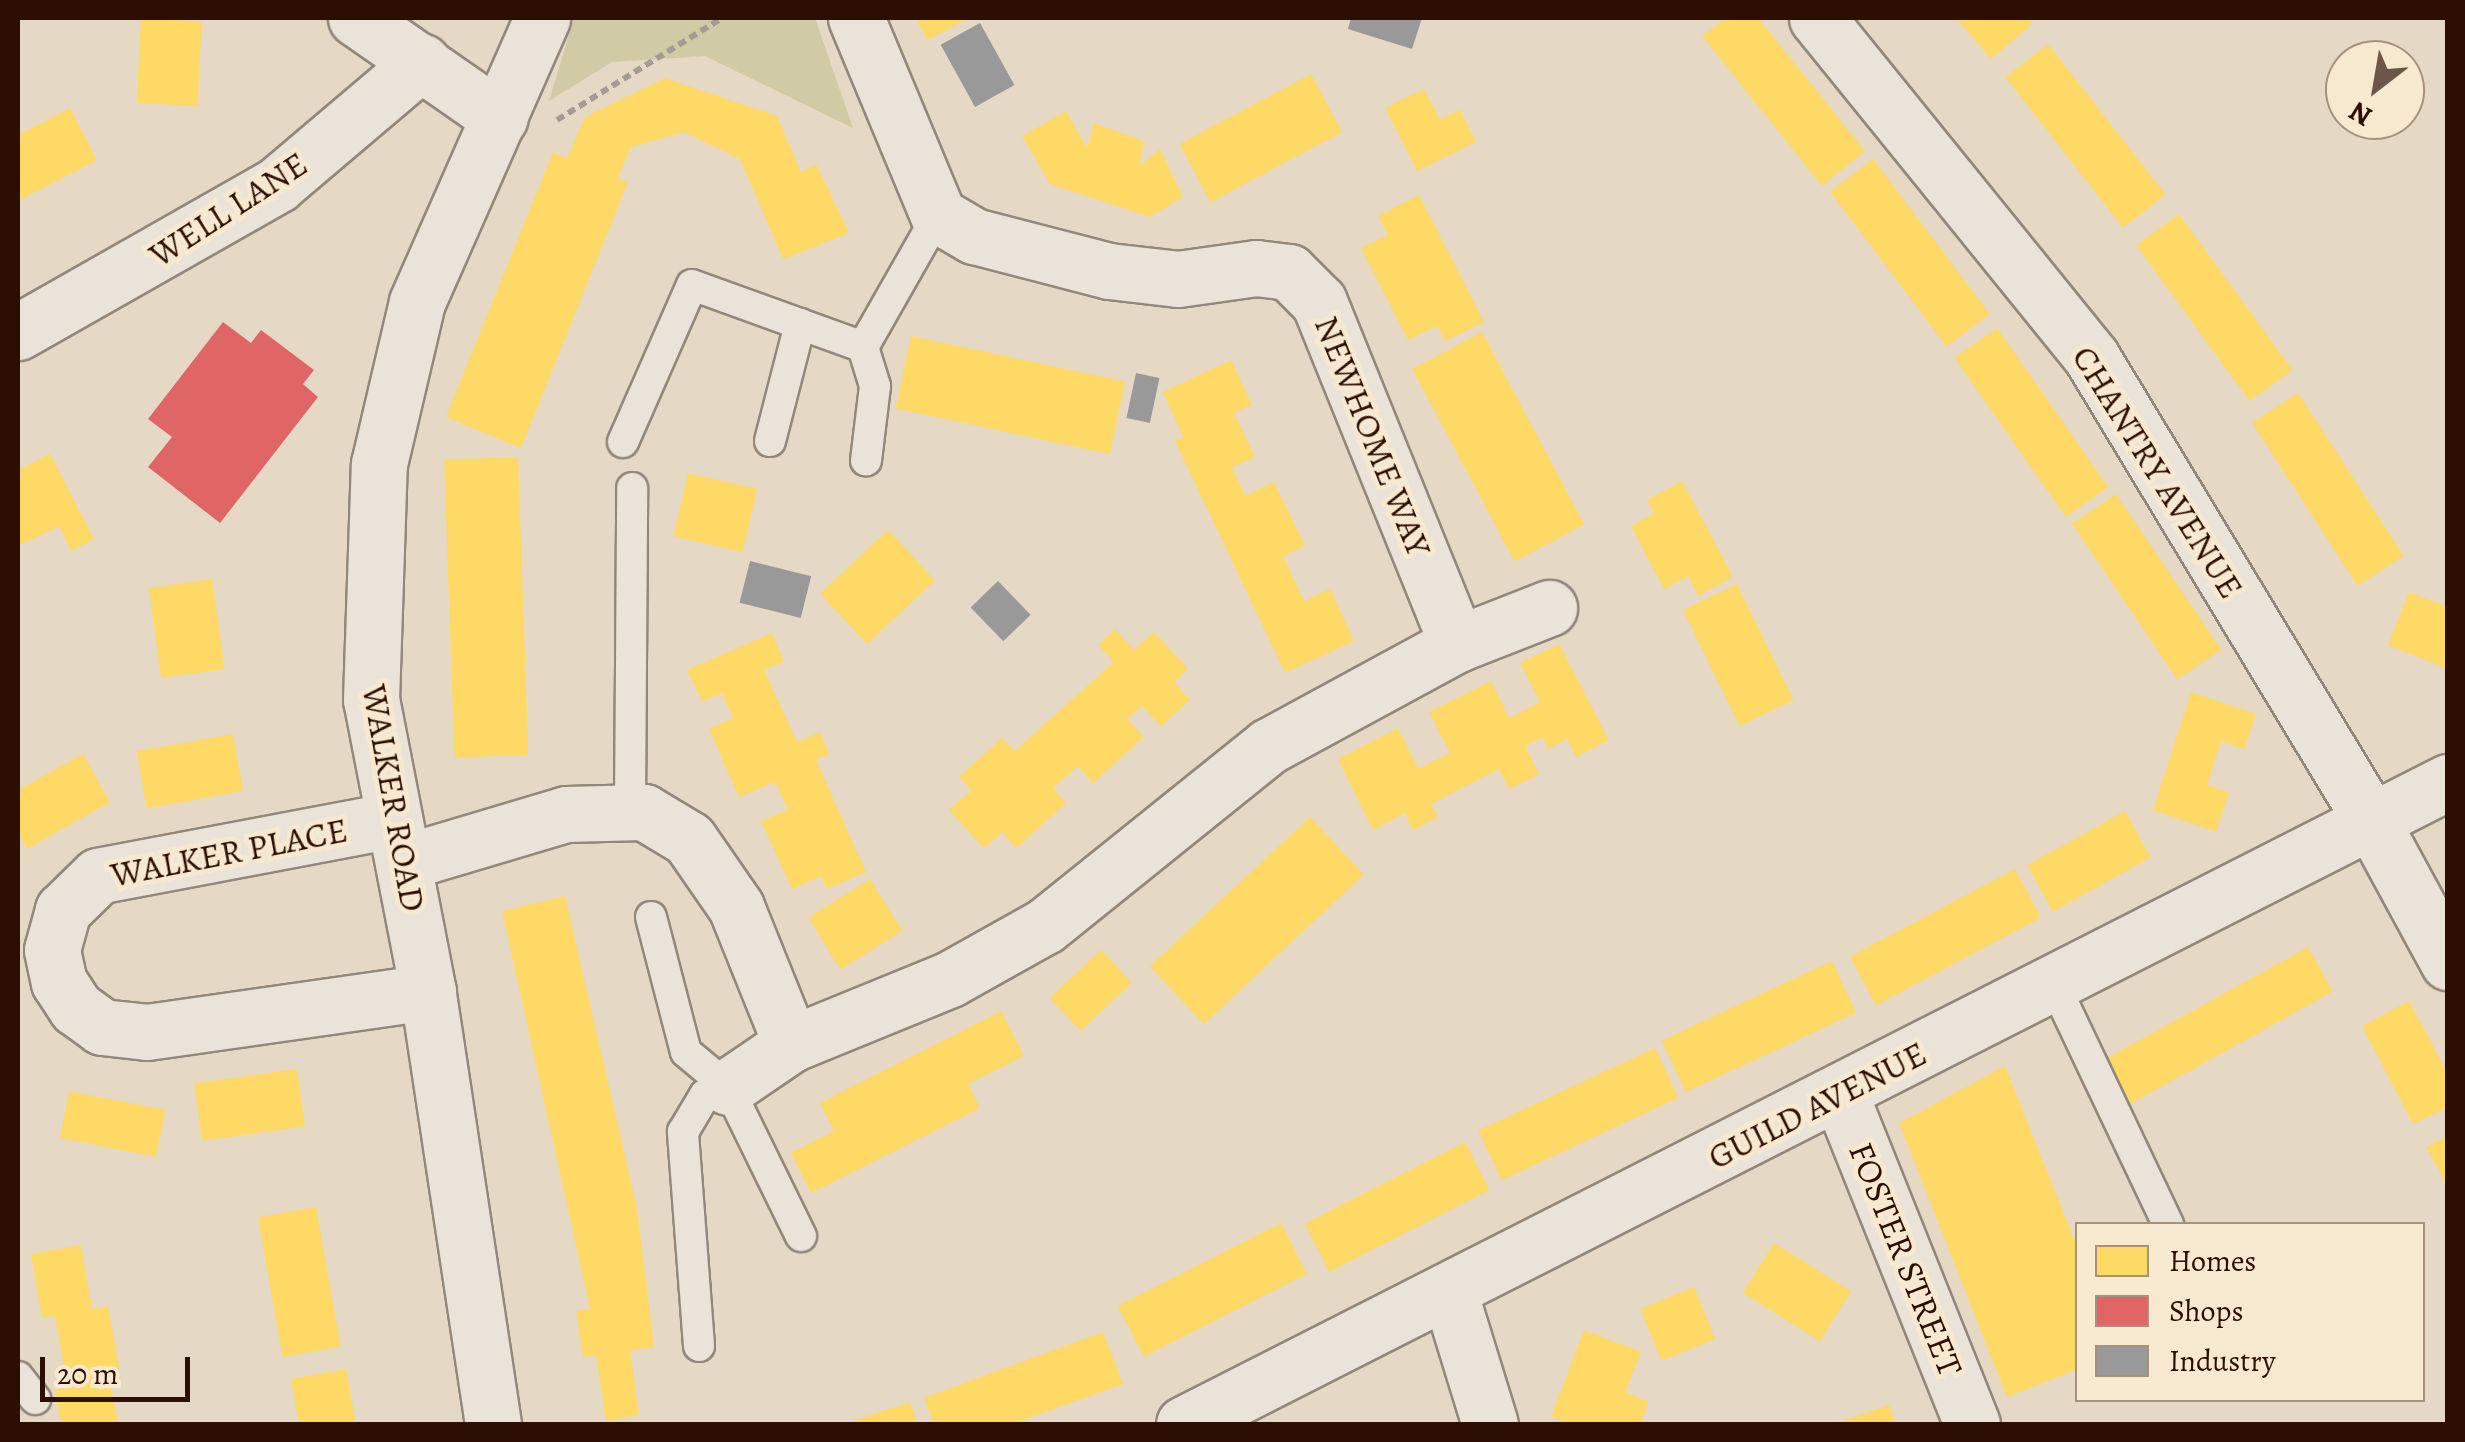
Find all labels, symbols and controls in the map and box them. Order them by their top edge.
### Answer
north arrow [2325,40,2425,140]
text: N [2342,92,2379,136]
street label: WELL LANE [141,142,315,276]
street label: NEWHOME WAY [1306,310,1440,562]
street label: CHANTRY AVENUE [2063,338,2253,606]
street label: WALKER ROAD [353,681,435,915]
street label: WALKER PLACE [107,808,351,896]
street label: GUILD AVENUE [1701,1032,1933,1178]
street label: FOSTER STREET [1840,1136,1972,1382]
legend [2075,1222,2425,1402]
text: Homes [2169,1241,2256,1281]
text: Shops [2169,1291,2243,1331]
scale bar [45,1337,195,1399]
text: Industry [2169,1341,2276,1381]
text: 20 m [57,1354,118,1394]

